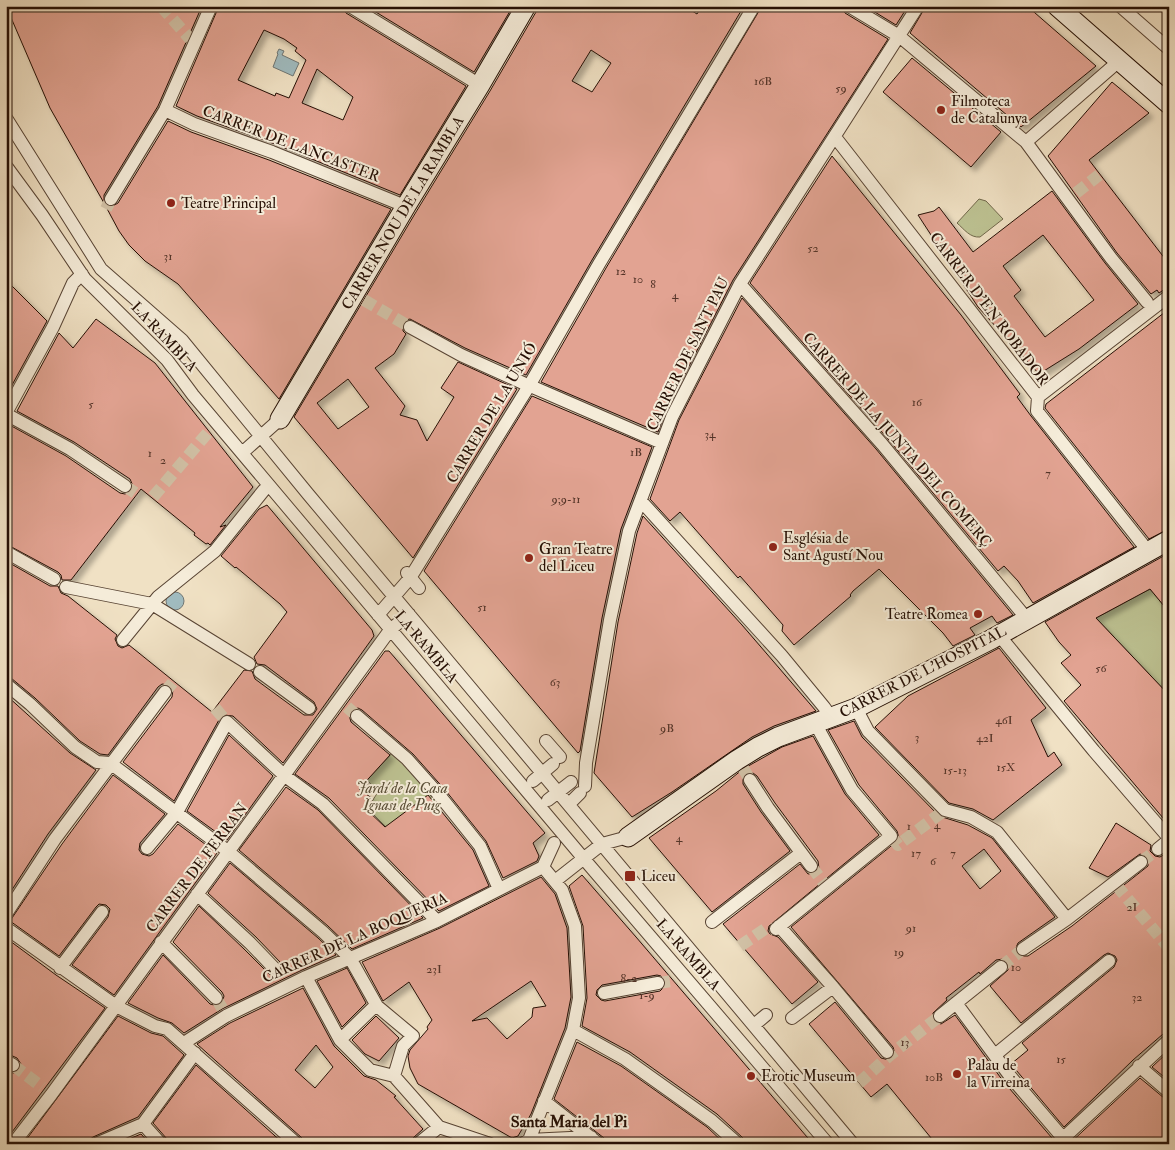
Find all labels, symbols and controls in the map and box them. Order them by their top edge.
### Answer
house number: 16B [754,74,772,89]
house number: 59 [835,81,847,96]
place label: Filmoteca de Catalunya [951,92,1029,128]
street label: CARRER DE LANCASTER [200,101,383,187]
marker: Filmoteca de Catalunya [935,104,947,116]
street label: CARRER NOU DE LA RAMBLA [337,112,469,313]
place label: Teatre Principal [181,194,276,214]
marker: Teatre Principal [165,197,177,209]
street label: CARRER D'EN ROBADOR [925,229,1054,390]
house number: 52 [807,241,819,256]
house number: 31 [164,249,172,264]
house number: 12 [616,264,626,279]
house number: 10 [633,272,643,287]
street label: CARRER DE SANT PAU [643,274,734,434]
house number: 8 [650,277,656,292]
house number: 4 [672,288,679,303]
street label: LA RAMBLA [127,298,202,376]
street label: CARRER DE LA JUNTA DEL COMERÇ [798,329,996,552]
street label: CARRER DE LA UNIÓ [441,338,542,487]
house number: 16 [912,395,923,410]
house number: 5 [88,397,94,412]
house number: 34 [704,427,716,442]
house number: 1B [630,445,642,460]
house number: 1 [148,446,152,461]
house number: 2 [160,453,166,468]
house number: 7 [1045,466,1051,481]
house number: 9;9-11 [551,492,580,507]
place label: Església de Sant Agustí Nou [783,529,883,565]
place label: Gran Teatre del Liceu [539,540,613,576]
marker: Església de Sant Agustí Nou [767,541,779,553]
marker: Gran Teatre del Liceu [523,552,535,564]
house number: 51 [477,600,487,615]
place label: Teatre Romea [885,605,969,624]
street label: LA RAMBLA [390,607,462,688]
marker: Teatre Romea [972,608,984,620]
street label: CARRER DE L'HOSPITAL [836,622,1010,722]
house number: 56 [1095,661,1108,676]
house number: 63 [550,675,560,690]
house number: 46I [995,713,1013,728]
house number: 9B [659,721,674,736]
house number: 3 [915,730,919,745]
house number: 42I [976,731,994,746]
house number: 15X [997,760,1016,775]
house number: 15-13 [943,763,967,778]
park label: Jardí de la Casa Ignasi de Puig [356,779,448,815]
street label: CARRER DE FERRAN [142,799,252,937]
house number: 4 [934,818,941,833]
house number: 1 [907,819,911,834]
house number: 4 [676,831,683,846]
house number: 17 [911,846,921,861]
house number: 7 [950,846,956,861]
house number: 6 [930,854,937,869]
place label: Liceu [641,867,676,886]
marker: Liceu [623,869,637,883]
street label: CARRER DE LA BOQUERIA [259,888,451,988]
house number: 2I [1127,900,1138,915]
street label: LA RAMBLA [652,915,725,995]
house number: 91 [905,921,916,936]
house number: 19 [894,945,904,960]
house number: 10 [1011,960,1021,975]
house number: 23I [426,962,442,977]
house number: 8-2 [621,971,637,986]
house number: 1-9 [639,988,655,1003]
house number: 32 [1132,990,1142,1005]
house number: 13 [901,1035,909,1050]
house number: 15 [1056,1052,1066,1067]
place label: Palau de la Virreina [967,1056,1031,1092]
place label: Erotic Museum [761,1067,856,1086]
marker: Palau de la Virreina [951,1068,963,1080]
marker: Erotic Museum [745,1070,757,1082]
house number: 10B [925,1070,943,1085]
district label: Santa Maria del Pi [511,1112,628,1132]

